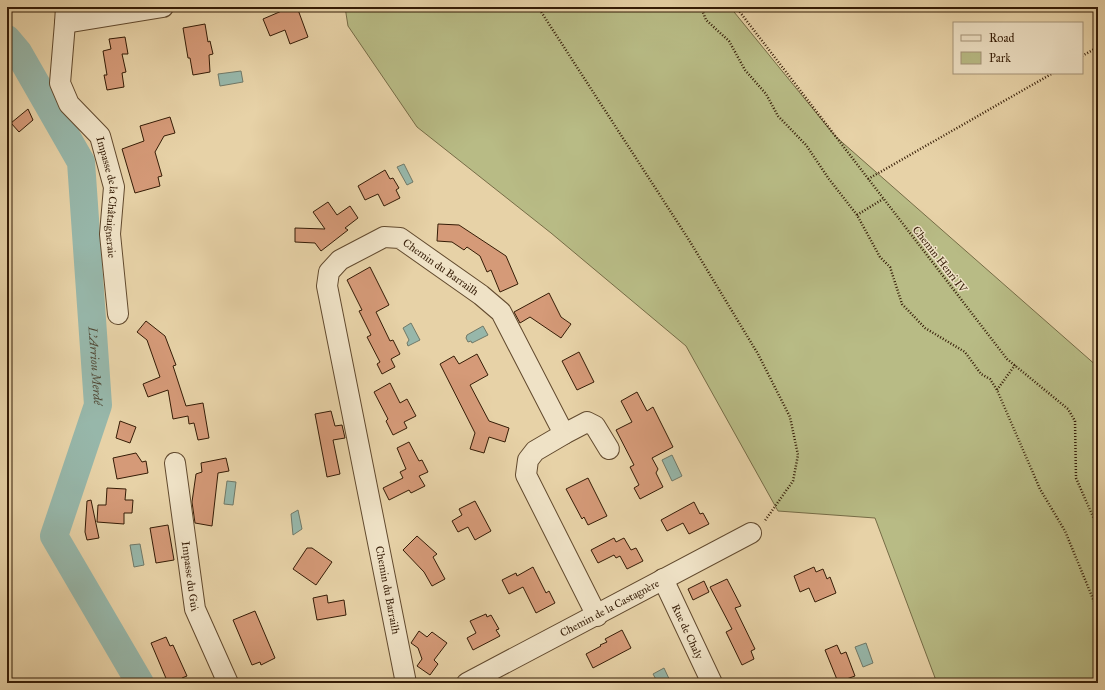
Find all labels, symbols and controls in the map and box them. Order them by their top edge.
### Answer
legend [953,22,1083,74]
text: Road [989,31,1015,45]
text: Park [989,51,1011,65]
street label: Impasse de la Châtaigneraie [93,135,120,259]
street label: Chemin Henri IV [910,224,970,296]
street label: Chemin du Barrailh [400,236,481,298]
water label: L'Arriou Merdé [85,325,105,408]
street label: Impasse du Gui [179,541,201,613]
street label: Chemin du Barrailh [373,545,402,635]
street label: Chemin de la Castagnère [558,577,662,640]
street label: Rue de Chaly [669,602,706,662]

